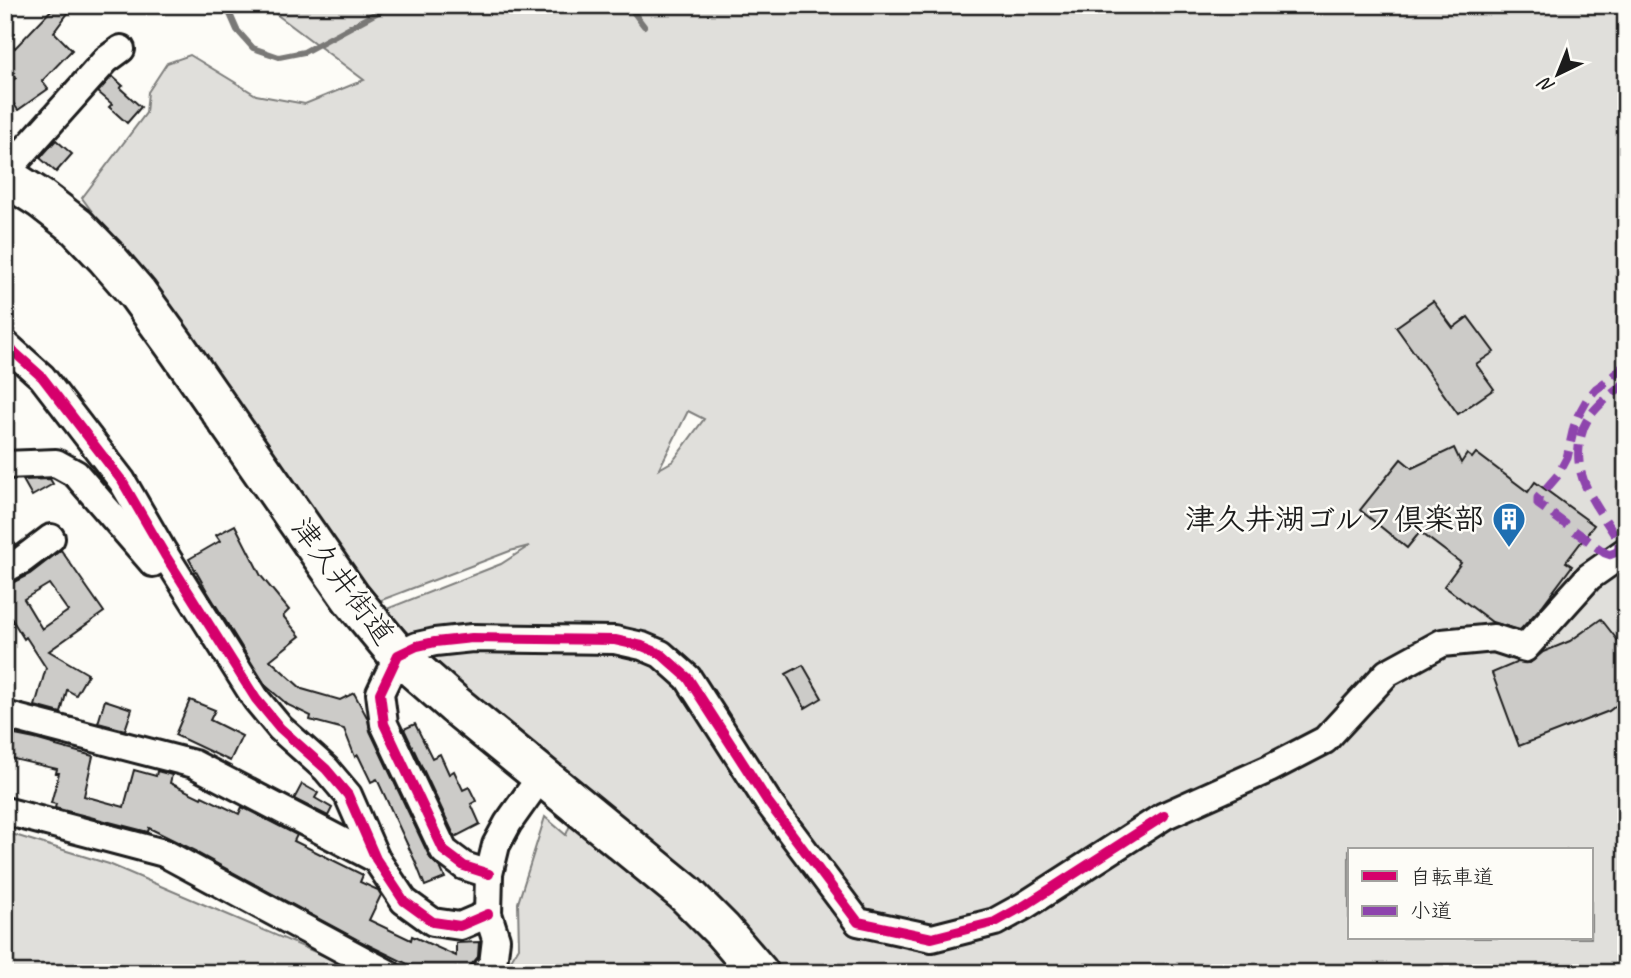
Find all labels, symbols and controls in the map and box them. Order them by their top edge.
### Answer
north arrow [1522,38,1592,108]
text: N [1532,71,1560,98]
place label: 津久井湖ゴルフ倶楽部 [1185,500,1484,538]
building icon: 津久井湖ゴルフ倶楽部 [1490,500,1528,549]
street label: 津久井街道 [283,510,403,652]
legend [1348,848,1592,940]
text: 自転車道 [1410,864,1494,890]
text: 小道 [1410,898,1452,924]

